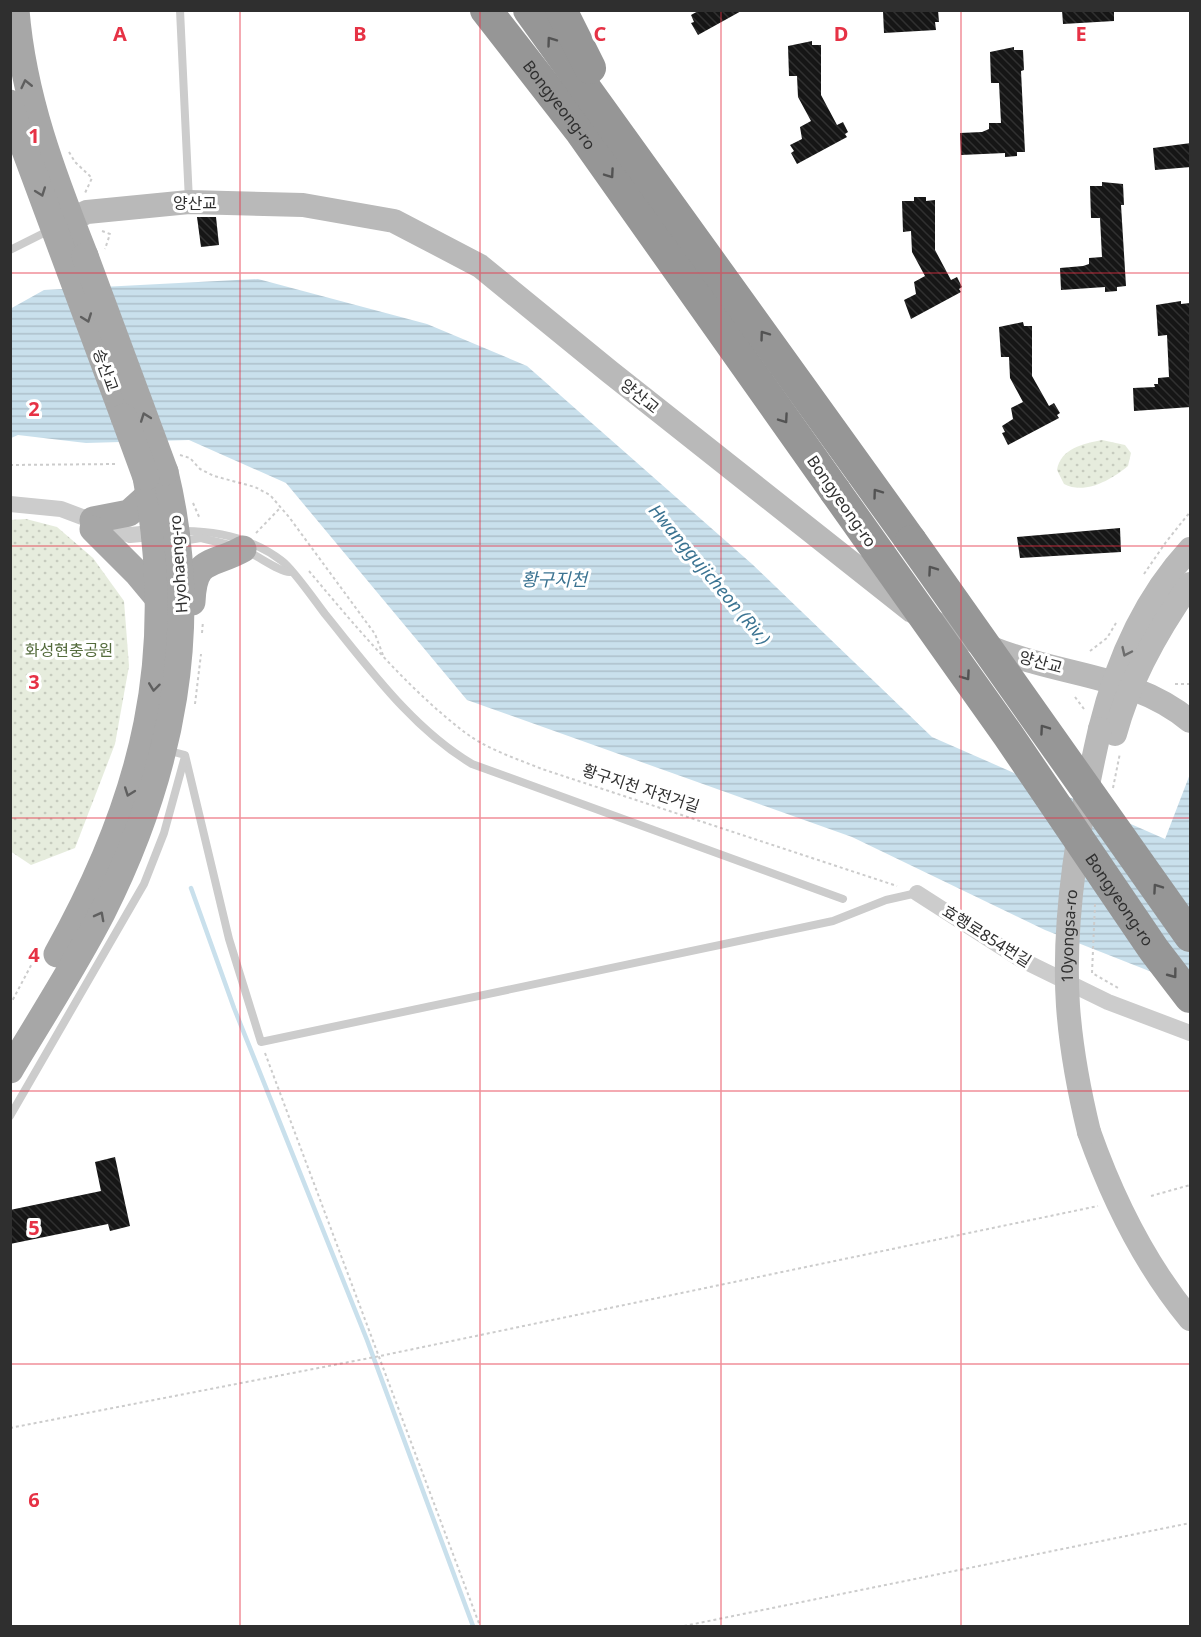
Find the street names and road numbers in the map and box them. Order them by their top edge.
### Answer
street label: Bongyeong-ro [518,55,601,154]
street label: 양산교 [173,192,217,214]
street label: 송산교 [88,345,124,395]
street label: 양산교 [616,374,664,418]
street label: Bongyeong-ro [802,451,882,551]
street label: Hyohaeng-ro [164,514,192,614]
street label: 양산교 [1017,646,1065,678]
street label: 황구지천 자전거길 [580,759,702,817]
street label: Bongyeong-ro [1080,849,1159,950]
street label: 10yongsa-ro [1056,888,1082,983]
street label: 효행로854번길 [938,900,1036,972]

